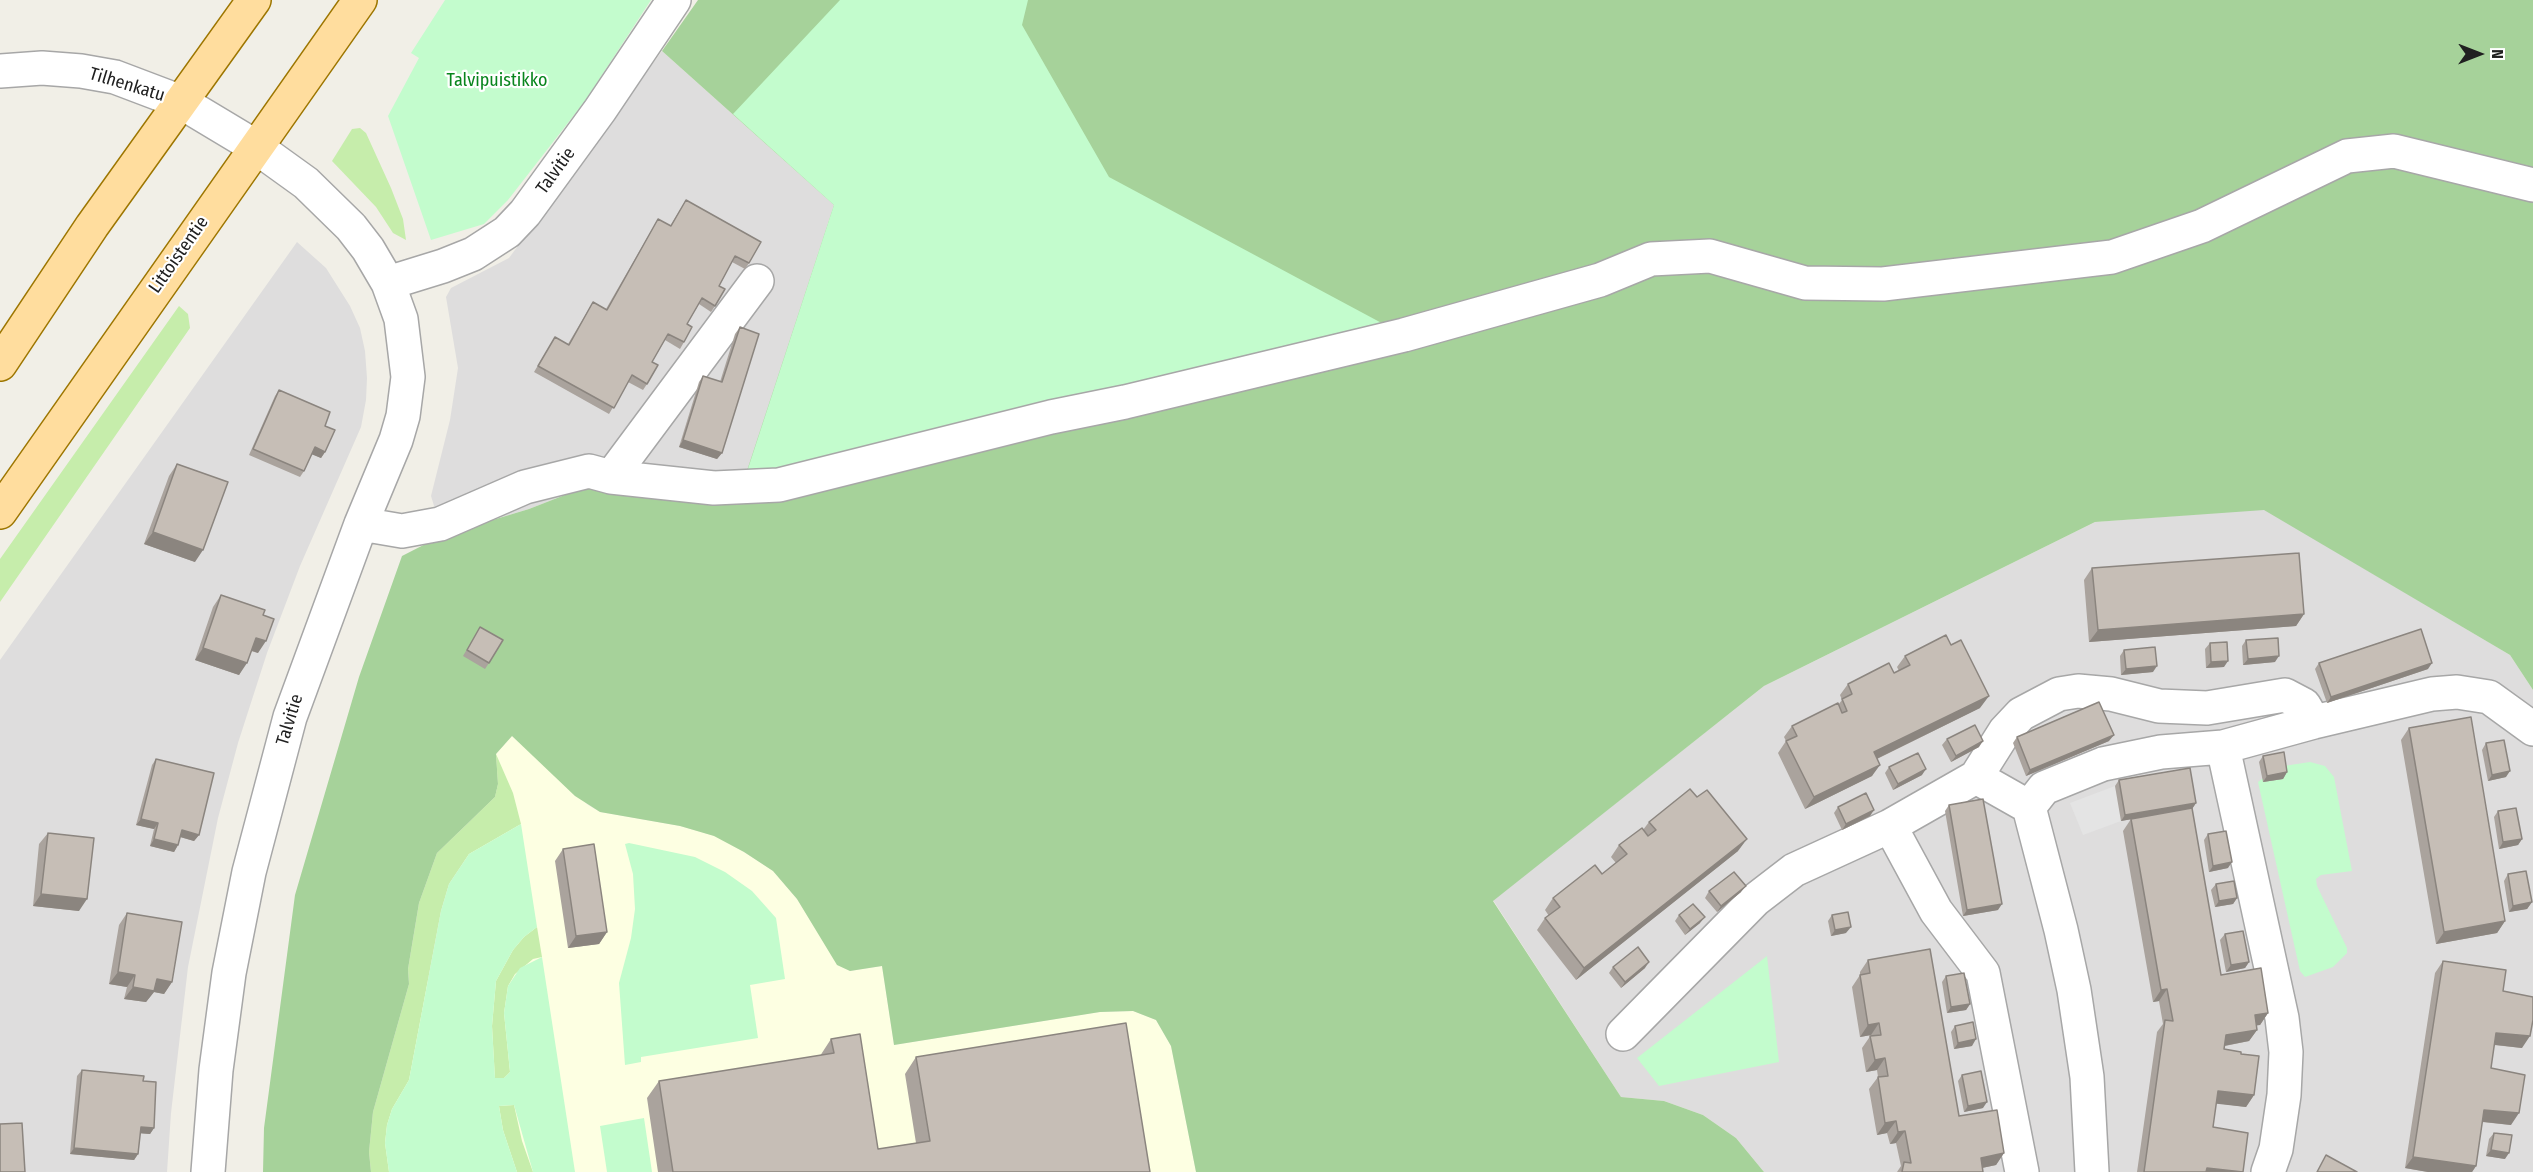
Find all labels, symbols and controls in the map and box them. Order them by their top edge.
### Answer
north arrow [2449,24,2509,84]
text: N [2488,49,2507,59]
street label: Tilhenkatu [87,63,167,107]
park label: Talvipuistikko [447,70,547,92]
street label: Talvitie [532,143,580,199]
street label: Littoistentie [145,212,213,298]
street label: Talvitie [272,692,308,748]

